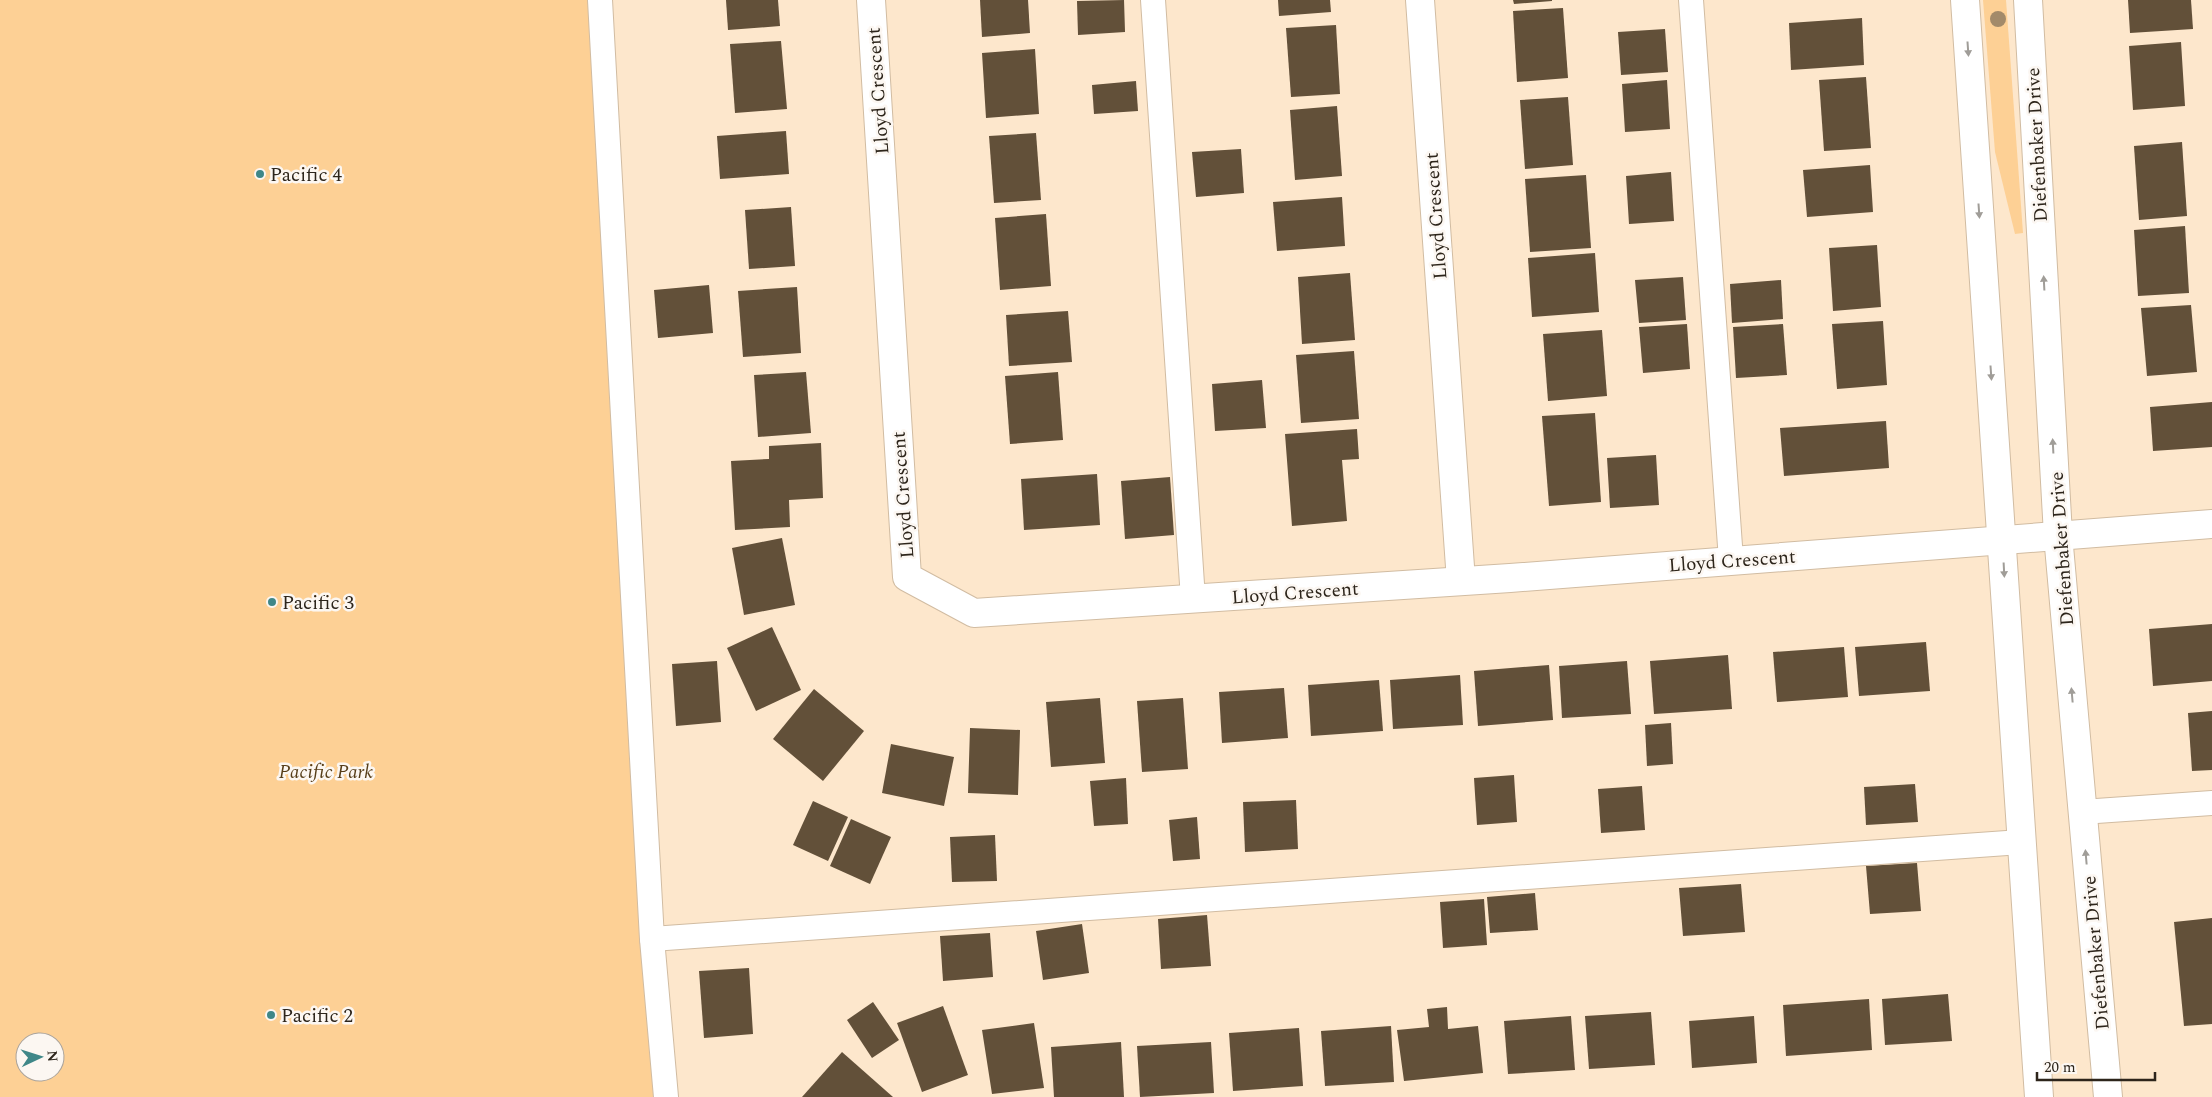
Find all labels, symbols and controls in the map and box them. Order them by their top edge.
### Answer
street label: Lloyd Crescent [860,26,897,155]
one-way arrow [1964,41,1972,57]
street label: Diefenbaker Drive [2019,67,2056,223]
street label: Lloyd Crescent [1418,151,1455,280]
place label: Pacific 4 [270,161,342,190]
marker: Pacific 4 [254,168,266,180]
one-way arrow [1976,203,1984,219]
one-way arrow [2039,275,2047,291]
one-way arrow [1987,365,1995,381]
street label: Lloyd Crescent [885,430,922,559]
one-way arrow [2049,437,2057,453]
street label: Diefenbaker Drive [2043,471,2082,627]
street label: Lloyd Crescent [1668,543,1797,580]
one-way arrow [2001,562,2009,578]
street label: Lloyd Crescent [1231,575,1360,612]
place label: Pacific 3 [282,589,354,618]
marker: Pacific 3 [266,596,278,608]
one-way arrow [2068,687,2076,703]
park label: Pacific Park [279,758,373,787]
one-way arrow [2082,848,2090,864]
street label: Diefenbaker Drive [2075,875,2118,1031]
place label: Pacific 2 [281,1002,353,1031]
marker: Pacific 2 [265,1009,277,1021]
north arrow [15,1032,65,1082]
text: N [42,1050,63,1063]
scale bar [2037,1050,2154,1082]
text: 20 m [2044,1056,2076,1079]

